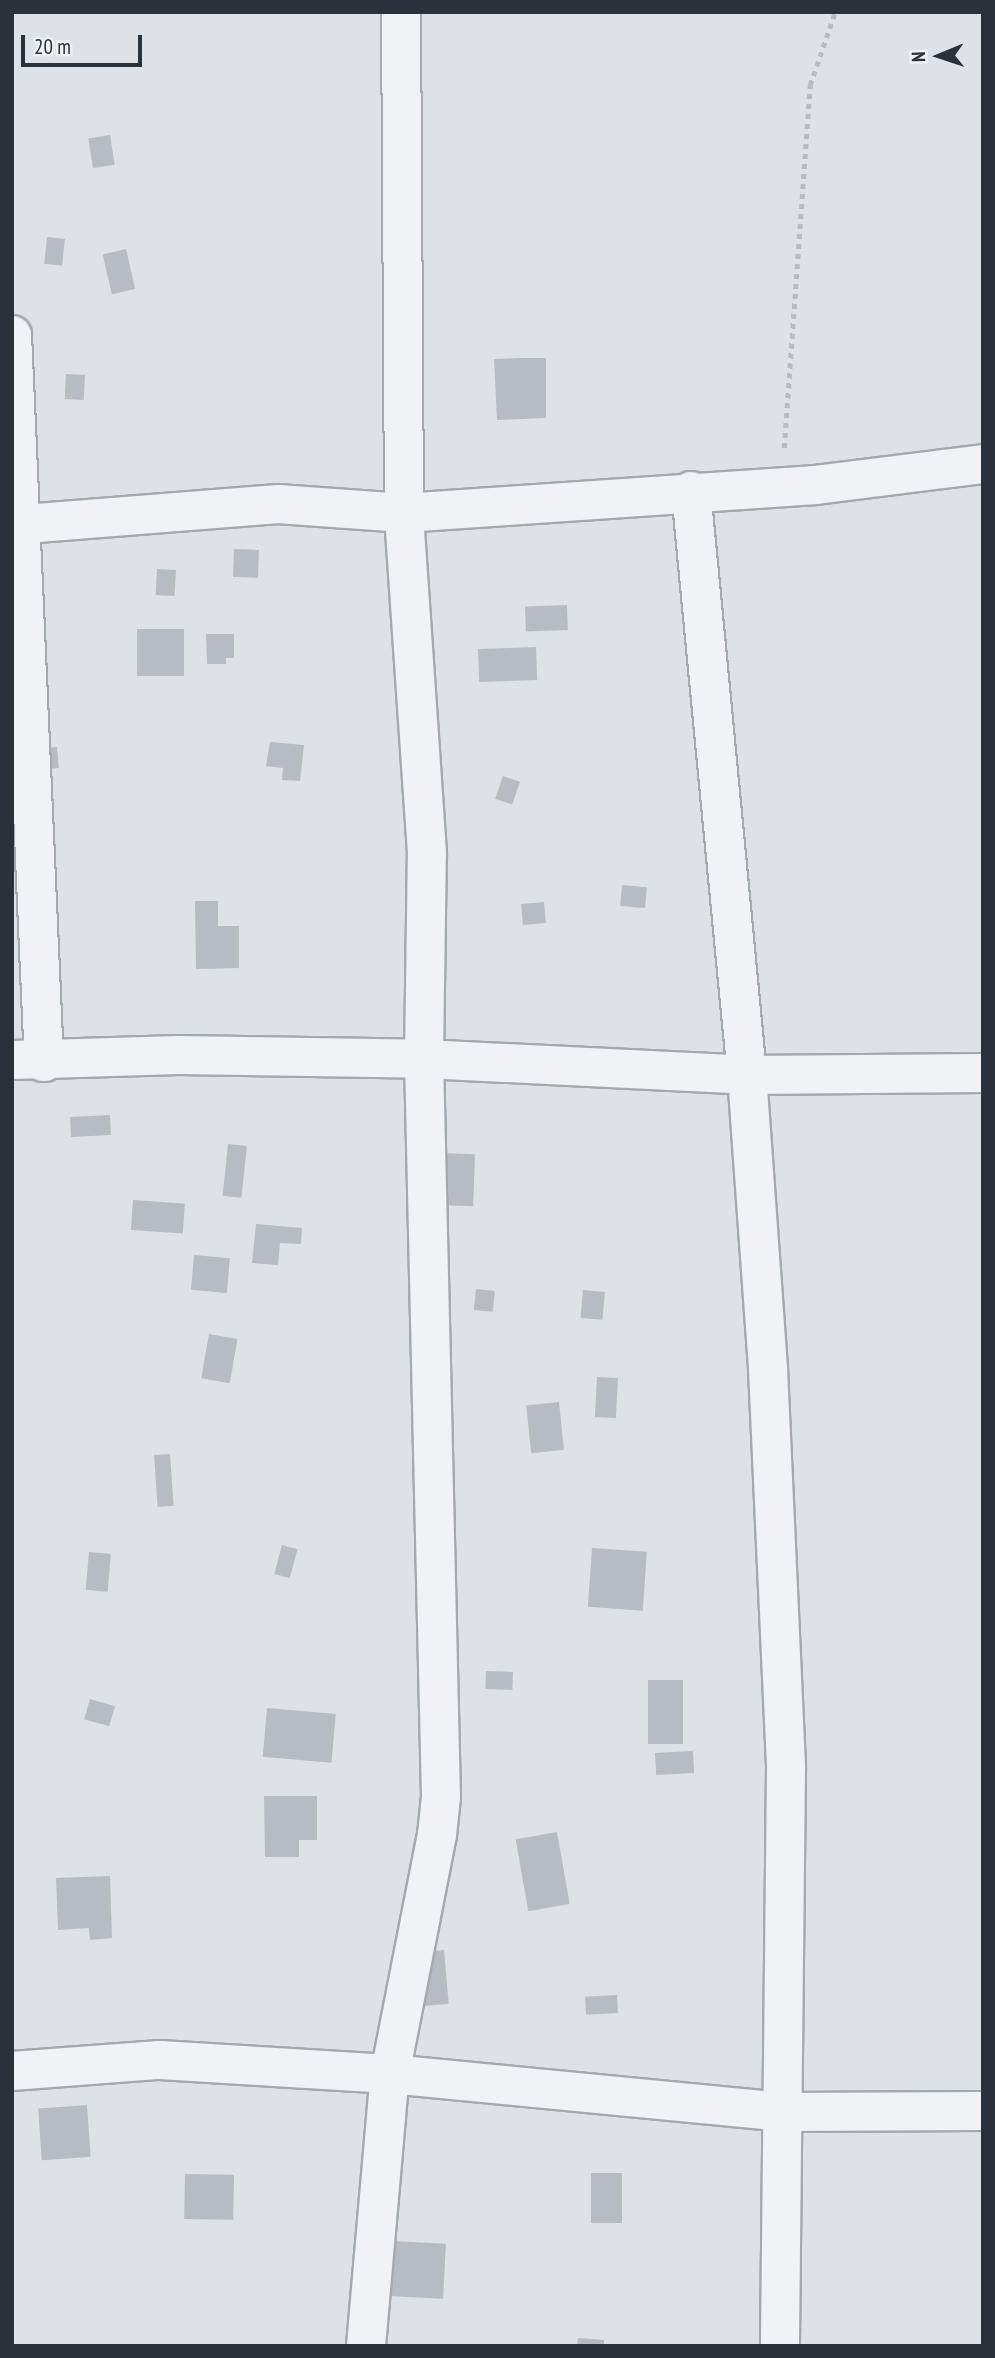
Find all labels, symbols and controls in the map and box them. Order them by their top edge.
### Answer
scale bar [24,21,145,65]
north arrow [904,21,974,91]
text: 20 m [34,33,71,60]
text: N [906,51,930,62]

